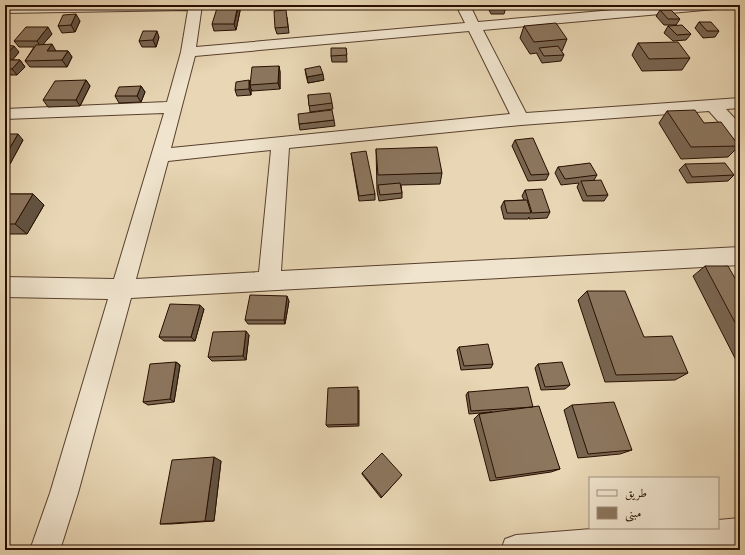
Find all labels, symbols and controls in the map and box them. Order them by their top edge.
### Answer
legend [589,477,719,529]
text: طريق [625,484,647,501]
text: مبنى [625,504,641,522]

